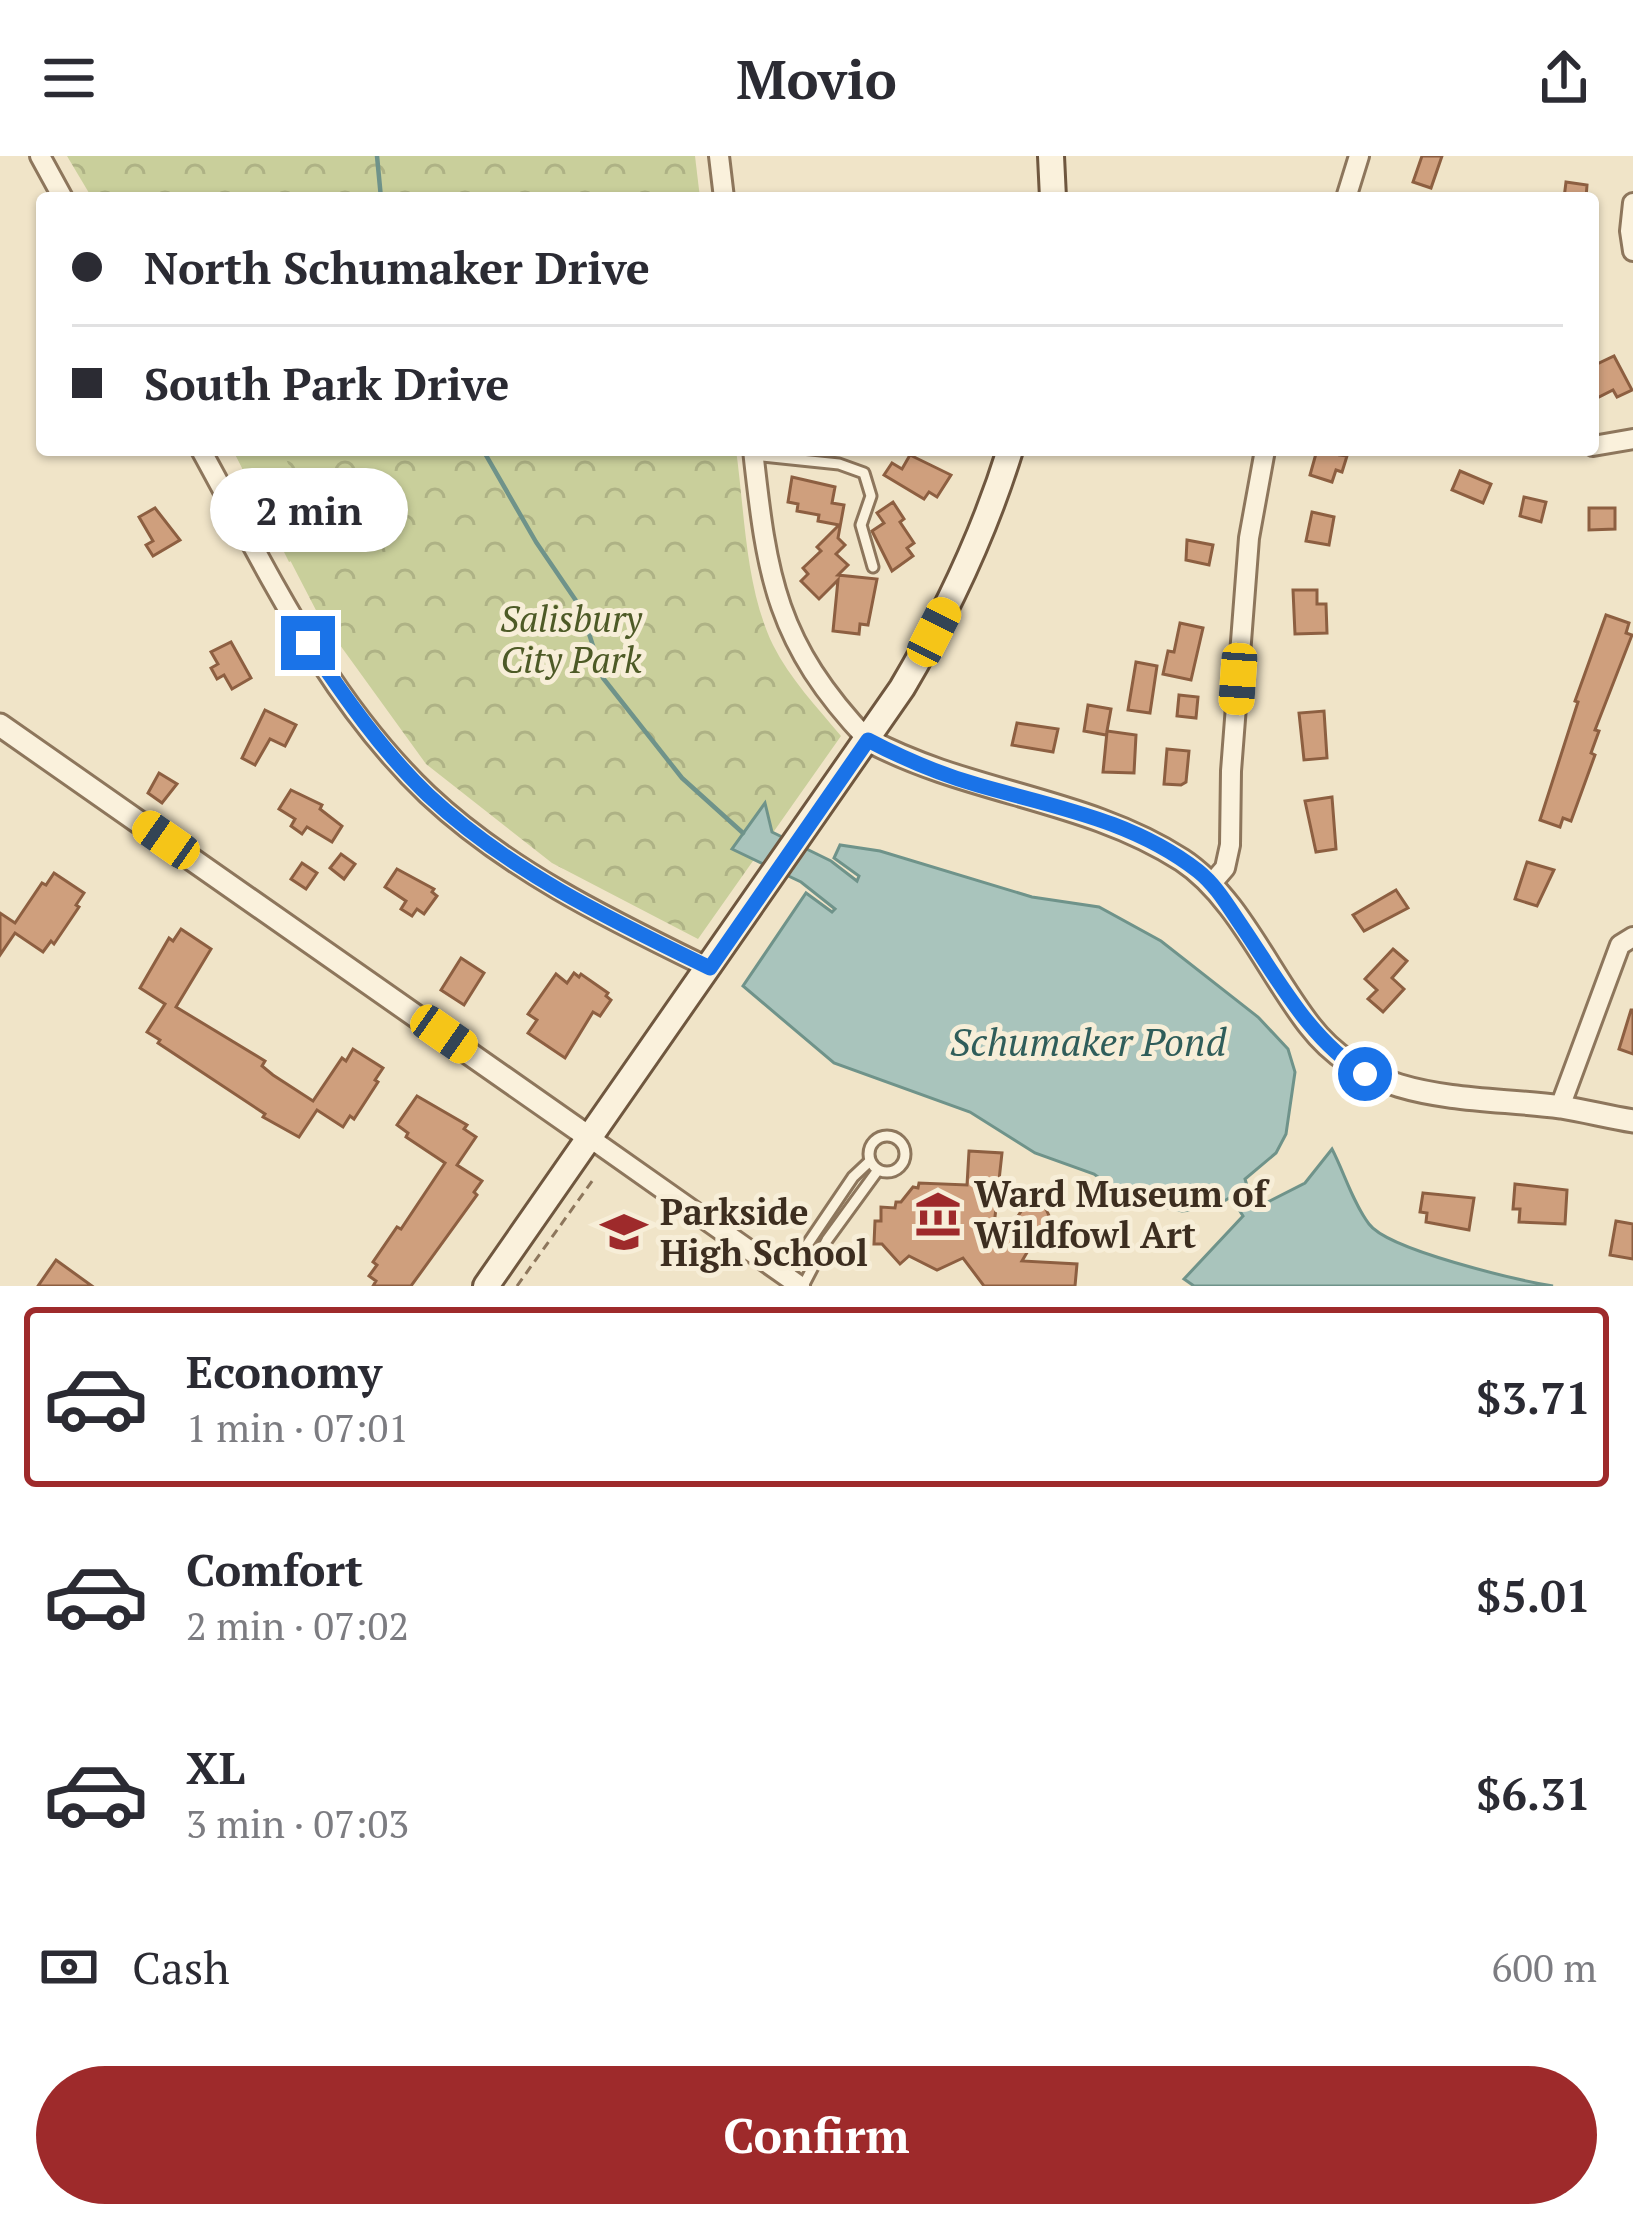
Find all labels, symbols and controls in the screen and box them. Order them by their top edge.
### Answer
text: Movio [736,43,897,114]
icon: menu [36,45,102,111]
icon: share [1531,45,1597,111]
text: North Schumaker Drive [144,237,650,297]
text: South Park Drive [144,353,509,413]
callout: 2 min [209,469,407,553]
text: 2 min [256,484,362,536]
car [902,592,966,672]
park label: Salisbury City Park [500,595,644,683]
route end [281,616,335,670]
car [1218,642,1258,716]
car [126,805,206,875]
car [404,999,484,1069]
water label: Schumaker Pond [950,1015,1227,1067]
route start [1338,1047,1392,1101]
place label: Ward Museum of Wildfowl Art [974,1170,1270,1258]
place label: Parkside High School [660,1188,868,1276]
museum icon: Ward Museum of Wildfowl Art [913,1189,963,1239]
school or university icon: Parkside High School [599,1207,649,1257]
text: Economy [186,1341,382,1401]
icon: car [42,1343,150,1451]
text: $3.71 [1476,1367,1591,1427]
text: 1 min · 07:01 [186,1401,409,1453]
text: Comfort [186,1539,363,1599]
icon: car [42,1541,150,1649]
text: $5.01 [1476,1565,1591,1625]
text: 2 min · 07:02 [186,1599,409,1651]
text: XL [186,1737,245,1797]
icon: car [42,1739,150,1847]
text: $6.31 [1476,1763,1591,1823]
text: 3 min · 07:03 [186,1797,409,1849]
icon: cash [36,1934,102,2000]
text: Cash [132,1937,230,1997]
text: 600 m [1492,1941,1597,1993]
button: Confirm [36,2066,1597,2204]

